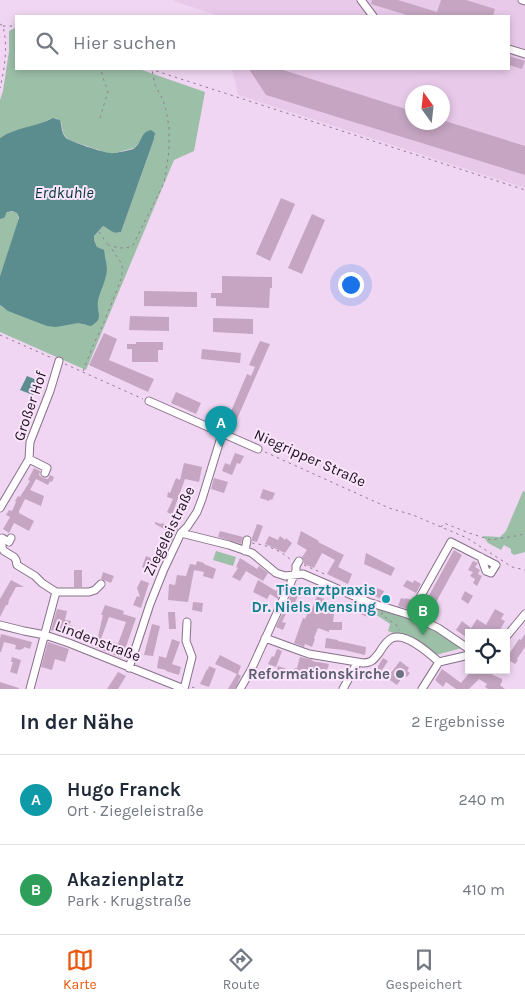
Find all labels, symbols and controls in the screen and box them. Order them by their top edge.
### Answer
search box [15,15,510,70]
icon: search [33,29,61,57]
text: Hier suchen [73,32,176,54]
north arrow [405,85,450,130]
water label: Erdkuhle [34,183,94,202]
your location [338,272,364,298]
street label: Großer Hof [10,368,51,443]
pin: A [205,406,237,447]
street label: Niegripper Straße [251,425,369,491]
street label: Ziegeleistraße [139,483,199,579]
place label: Tierarztpraxis Dr. Niels Mensing [252,581,376,616]
marker: Tierarztpraxis Dr. Niels Mensing [380,593,392,605]
pin: B [407,594,439,635]
street label: Lindenstraße [53,616,143,666]
map controls [465,629,510,674]
button: locate [465,629,510,674]
place label: Reformationskirche [248,665,390,683]
marker: Reformationskirche [394,668,406,680]
text: In der Nähe [20,710,134,734]
text: 2 Ergebnisse [411,712,505,731]
text: Hugo Franck [67,779,181,801]
text: A [31,790,41,809]
text: 240 m [459,790,505,809]
text: Ort · Ziegeleistraße [67,801,204,820]
text: Akazienplatz [67,869,184,891]
text: B [31,880,41,899]
text: 410 m [463,880,505,899]
text: Park · Krugstraße [67,891,191,910]
tab: Karte [63,946,97,993]
tab: Route [223,946,260,993]
tab: Gespeichert [386,946,462,993]

